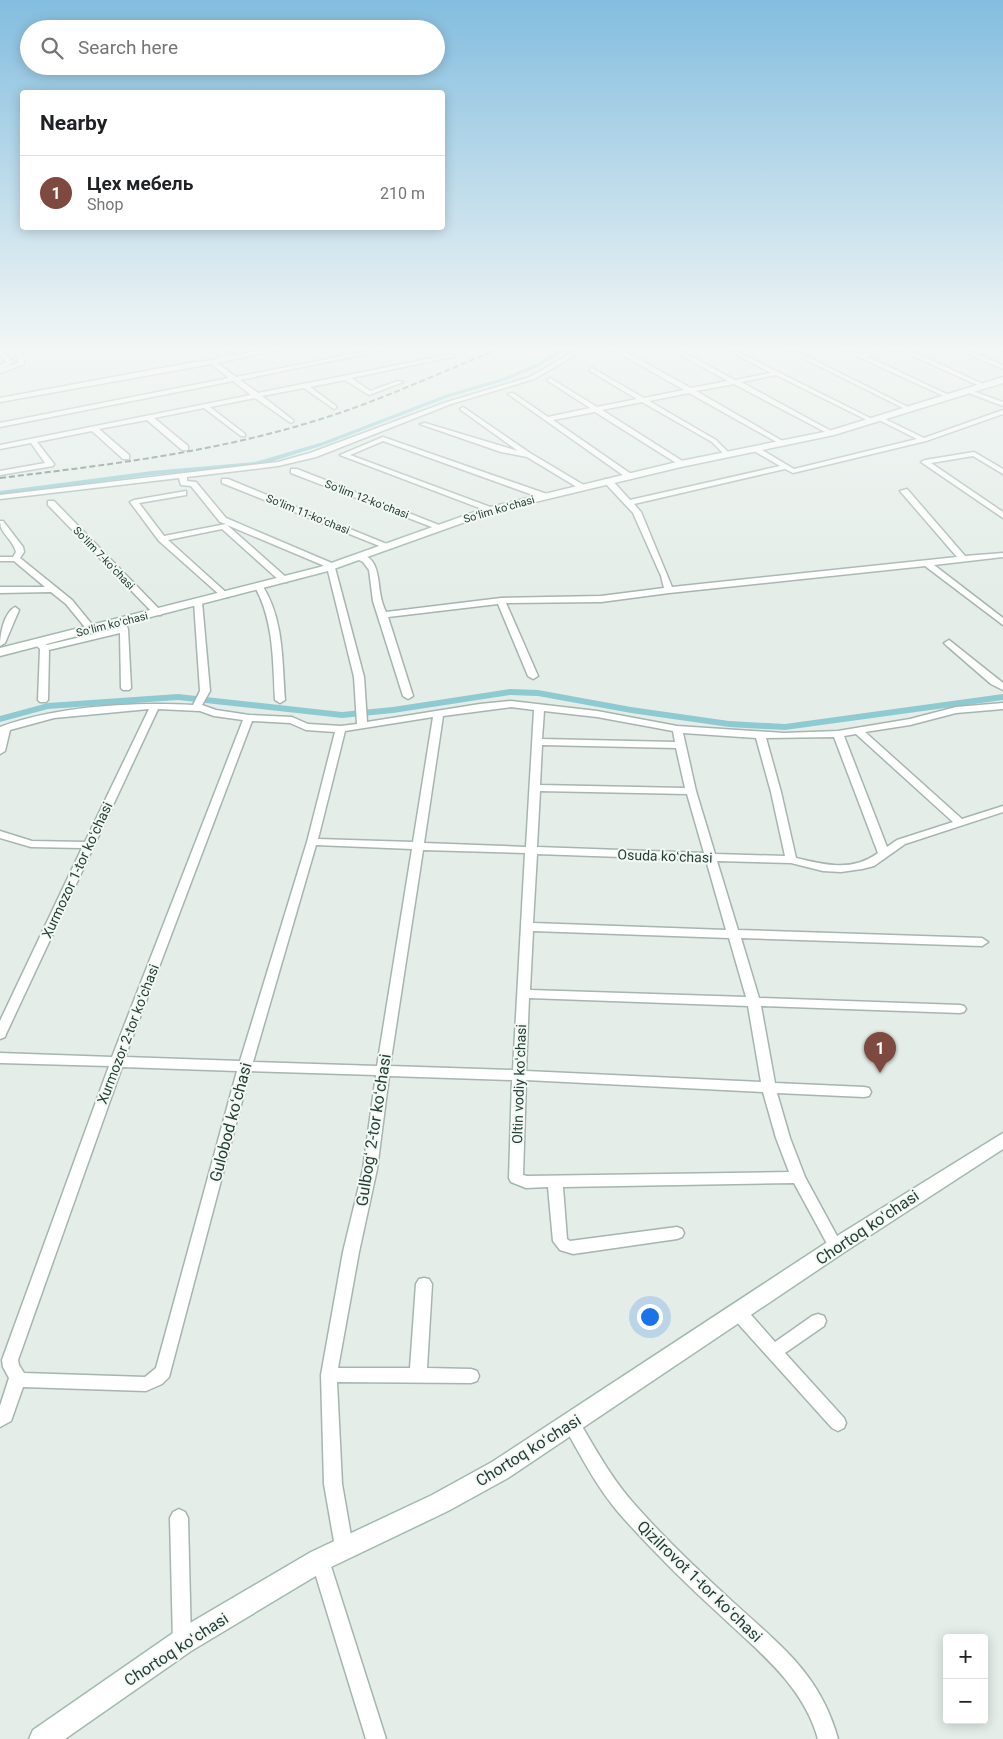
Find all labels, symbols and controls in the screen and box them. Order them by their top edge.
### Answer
search box [20,20,445,75]
icon: search [38,34,66,62]
text: Search here [78,36,178,59]
text: Nearby [40,111,107,135]
text: Цех мебель [87,172,193,195]
text: 1 [51,184,61,203]
text: 210 m [380,184,425,203]
text: Shop [87,195,123,214]
street label: Soʻlim 12-koʻchasi [323,477,411,521]
street label: Soʻlim 11-koʻchasi [264,492,351,537]
street label: Soʻlim koʻchasi [462,493,536,526]
street label: Soʻlim 7-koʻchasi [70,524,137,593]
street label: Soʻlim koʻchasi [75,609,149,640]
street label: Xurmozor 1-tor koʻchasi [38,799,116,941]
street label: Osuda koʻchasi [617,846,713,866]
street label: Xurmozor 2-tor koʻchasi [94,962,162,1106]
street label: Oltin vodiy koʻchasi [509,1024,529,1144]
pin: 1 [864,1032,896,1073]
street label: Gulbogʻ 2-tor koʻchasi [352,1053,395,1208]
street label: Gulobod koʻchasi [205,1060,256,1184]
street label: Chortoq koʻchasi [812,1186,922,1269]
your location [637,1304,663,1330]
street label: Chortoq koʻchasi [472,1411,584,1490]
street label: Qizilrovot 1-tor koʻchasi [633,1517,766,1646]
street label: Chortoq koʻchasi [121,1609,232,1690]
map controls [943,1634,988,1724]
button: + [943,1634,988,1679]
button: − [943,1679,988,1724]

